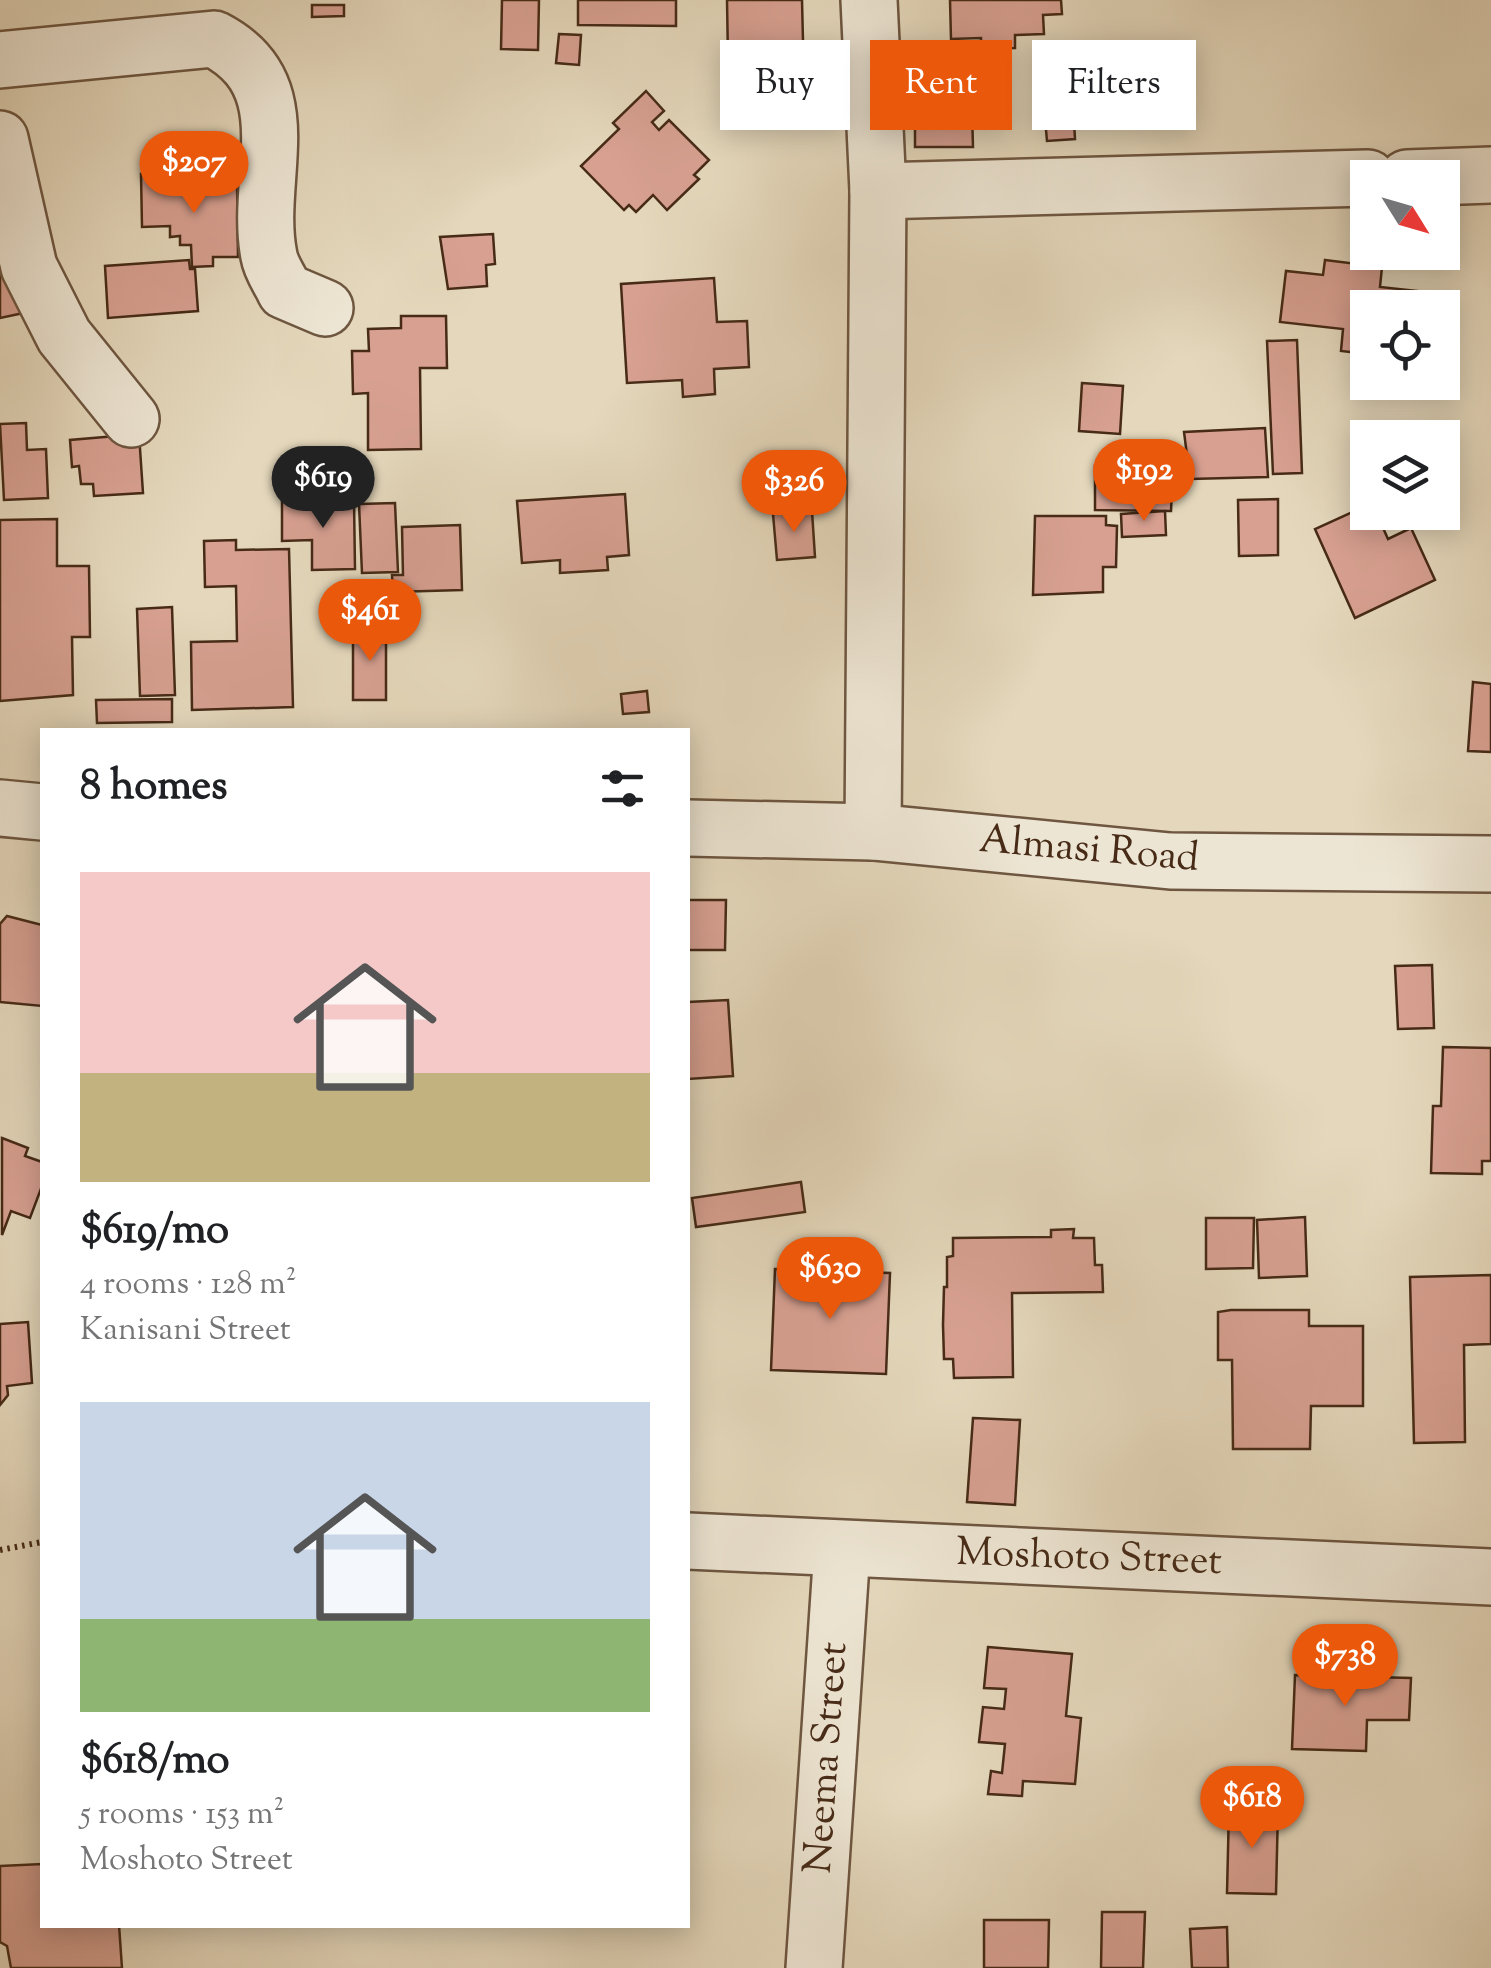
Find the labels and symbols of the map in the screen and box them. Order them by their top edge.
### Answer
pin: $207 [135,131,253,216]
north arrow [1350,160,1460,270]
pin: $192 [1085,439,1203,524]
pin: $619 [264,446,382,531]
pin: $326 [735,450,853,535]
pin: $461 [311,579,429,664]
street label: Almasi Road [977,813,1201,889]
pin: $630 [771,1237,889,1322]
street label: Moshoto Street [955,1526,1223,1592]
pin: $738 [1286,1624,1404,1709]
street label: Neema Street [791,1640,865,1876]
pin: $618 [1193,1766,1311,1851]

